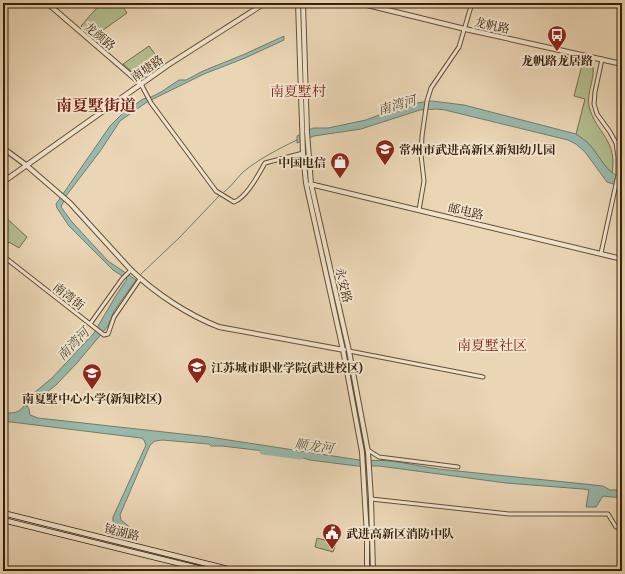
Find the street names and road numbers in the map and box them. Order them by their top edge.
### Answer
street label: 龙帆路 [473,13,511,37]
street label: 龙颜路 [81,18,119,54]
street label: 南塘路 [127,51,167,85]
street label: 邮电路 [447,199,485,223]
street label: 永安路 [332,266,356,304]
street label: 南湾街 [50,278,89,314]
street label: 镜湖路 [102,519,142,545]

